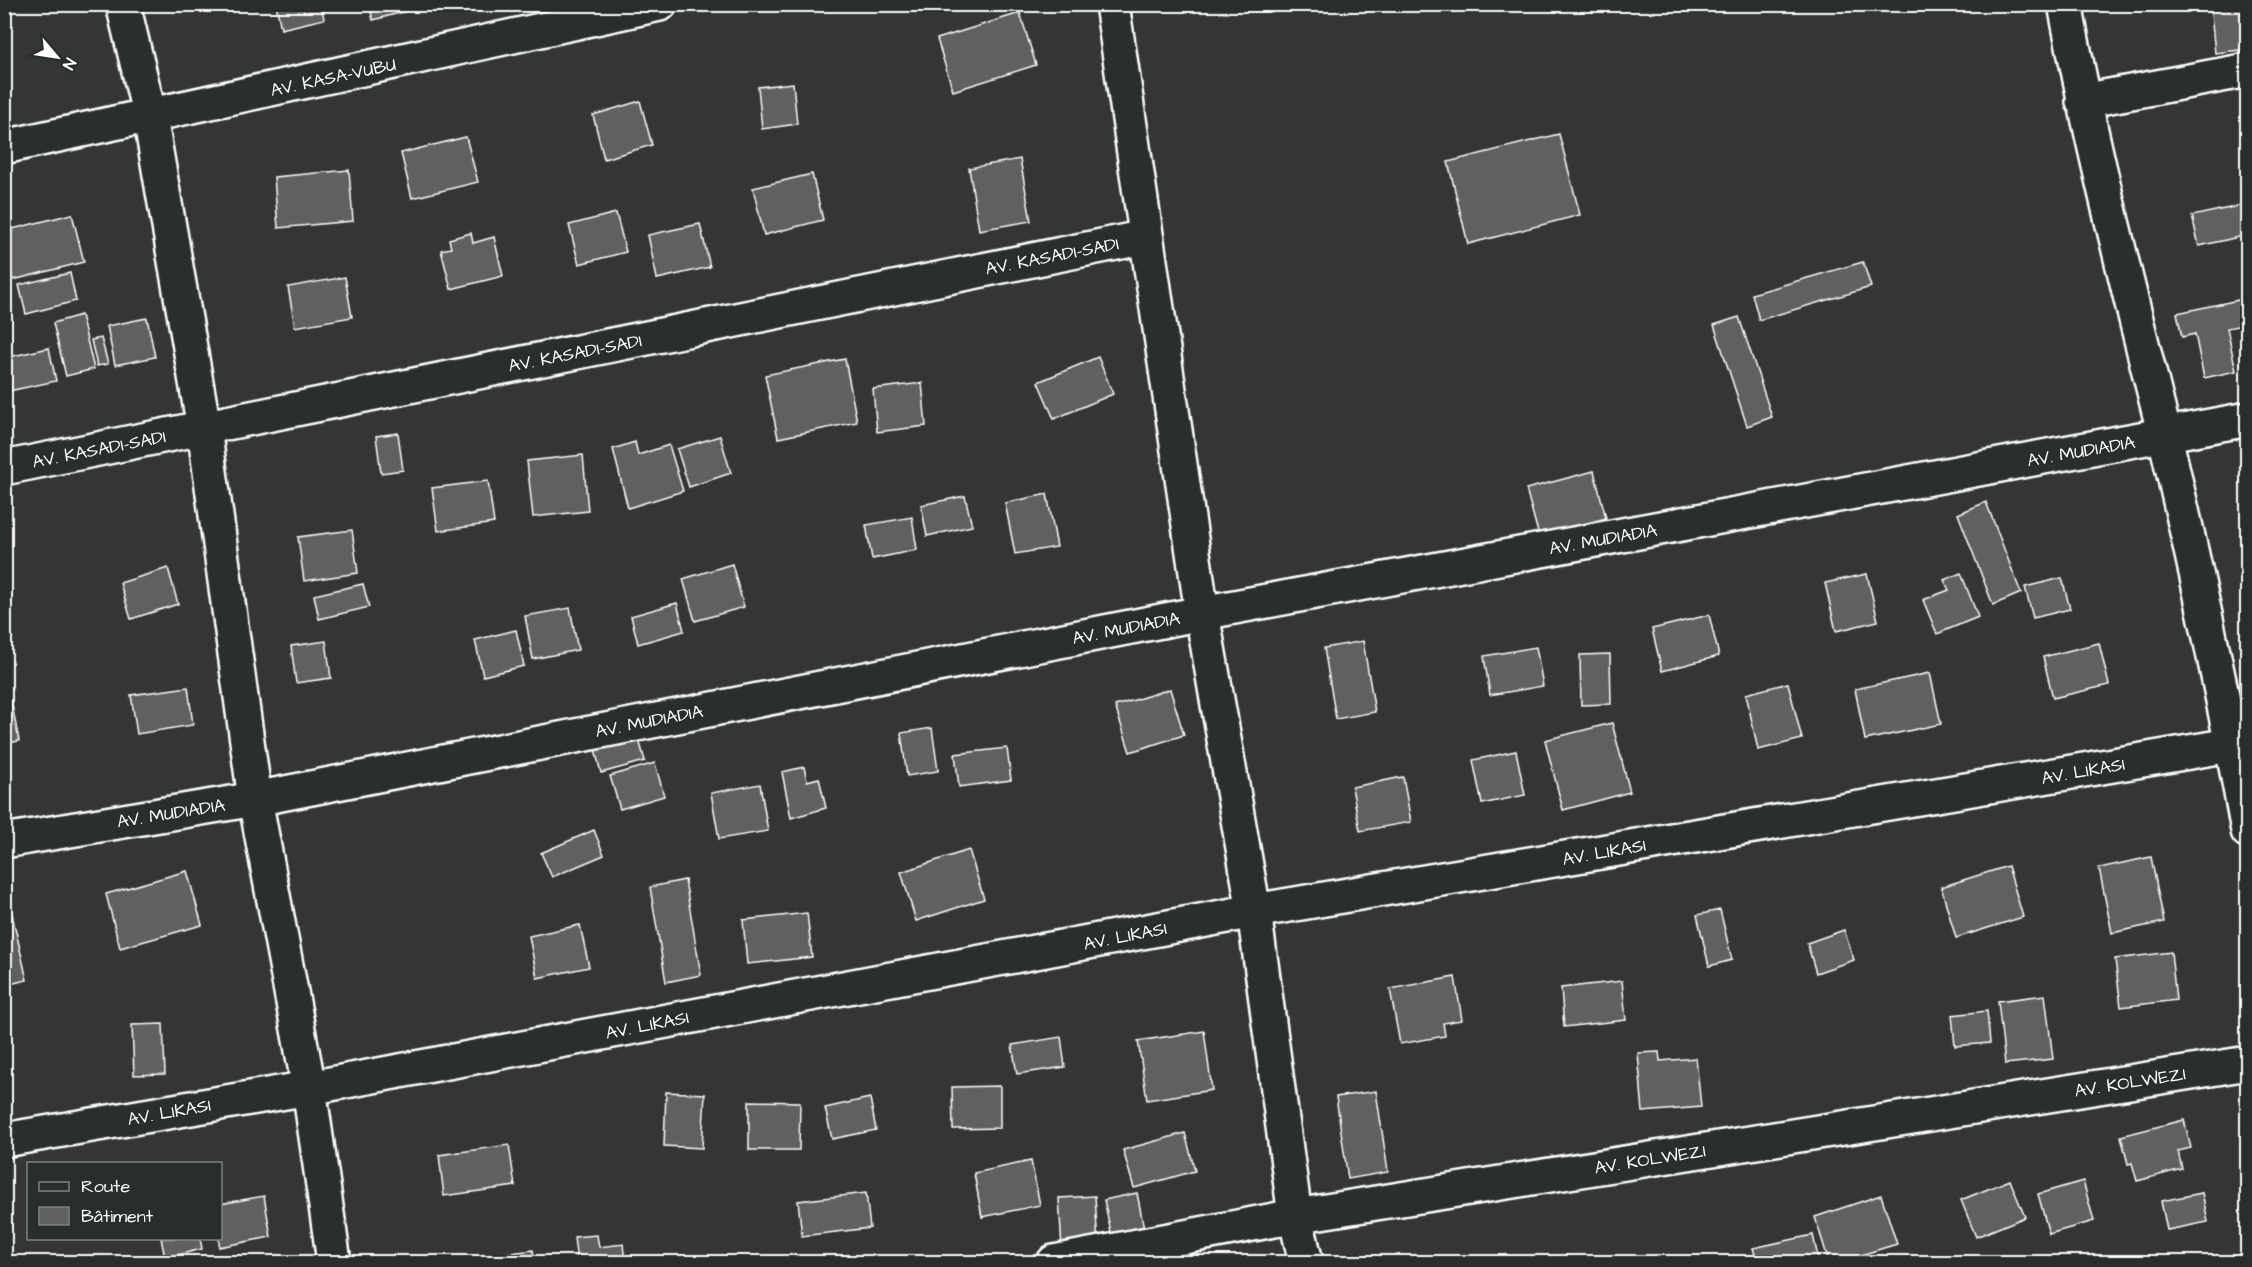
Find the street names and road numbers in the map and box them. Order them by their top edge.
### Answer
street label: AV. KASA-VUBU [268,52,398,103]
street label: AV. KASADI-SADI [983,231,1121,282]
street label: AV. KASADI-SADI [506,328,644,379]
street label: AV. KASADI-SADI [30,424,168,475]
street label: AV. MUDIADIA [2025,430,2138,473]
street label: AV. MUDIADIA [1547,518,1660,561]
street label: AV. MUDIADIA [1070,606,1183,651]
street label: AV. MUDIADIA [593,699,706,744]
street label: AV. LIKASI [2039,752,2127,791]
street label: AV. MUDIADIA [115,793,228,834]
street label: AV. LIKASI [1560,833,1648,872]
street label: AV. LIKASI [1081,916,1169,957]
street label: AV. LIKASI [603,1005,691,1046]
street label: AV. KOLWEZI [2073,1061,2188,1104]
street label: AV. LIKASI [125,1093,213,1132]
street label: AV. KOLWEZI [1593,1138,1708,1181]

